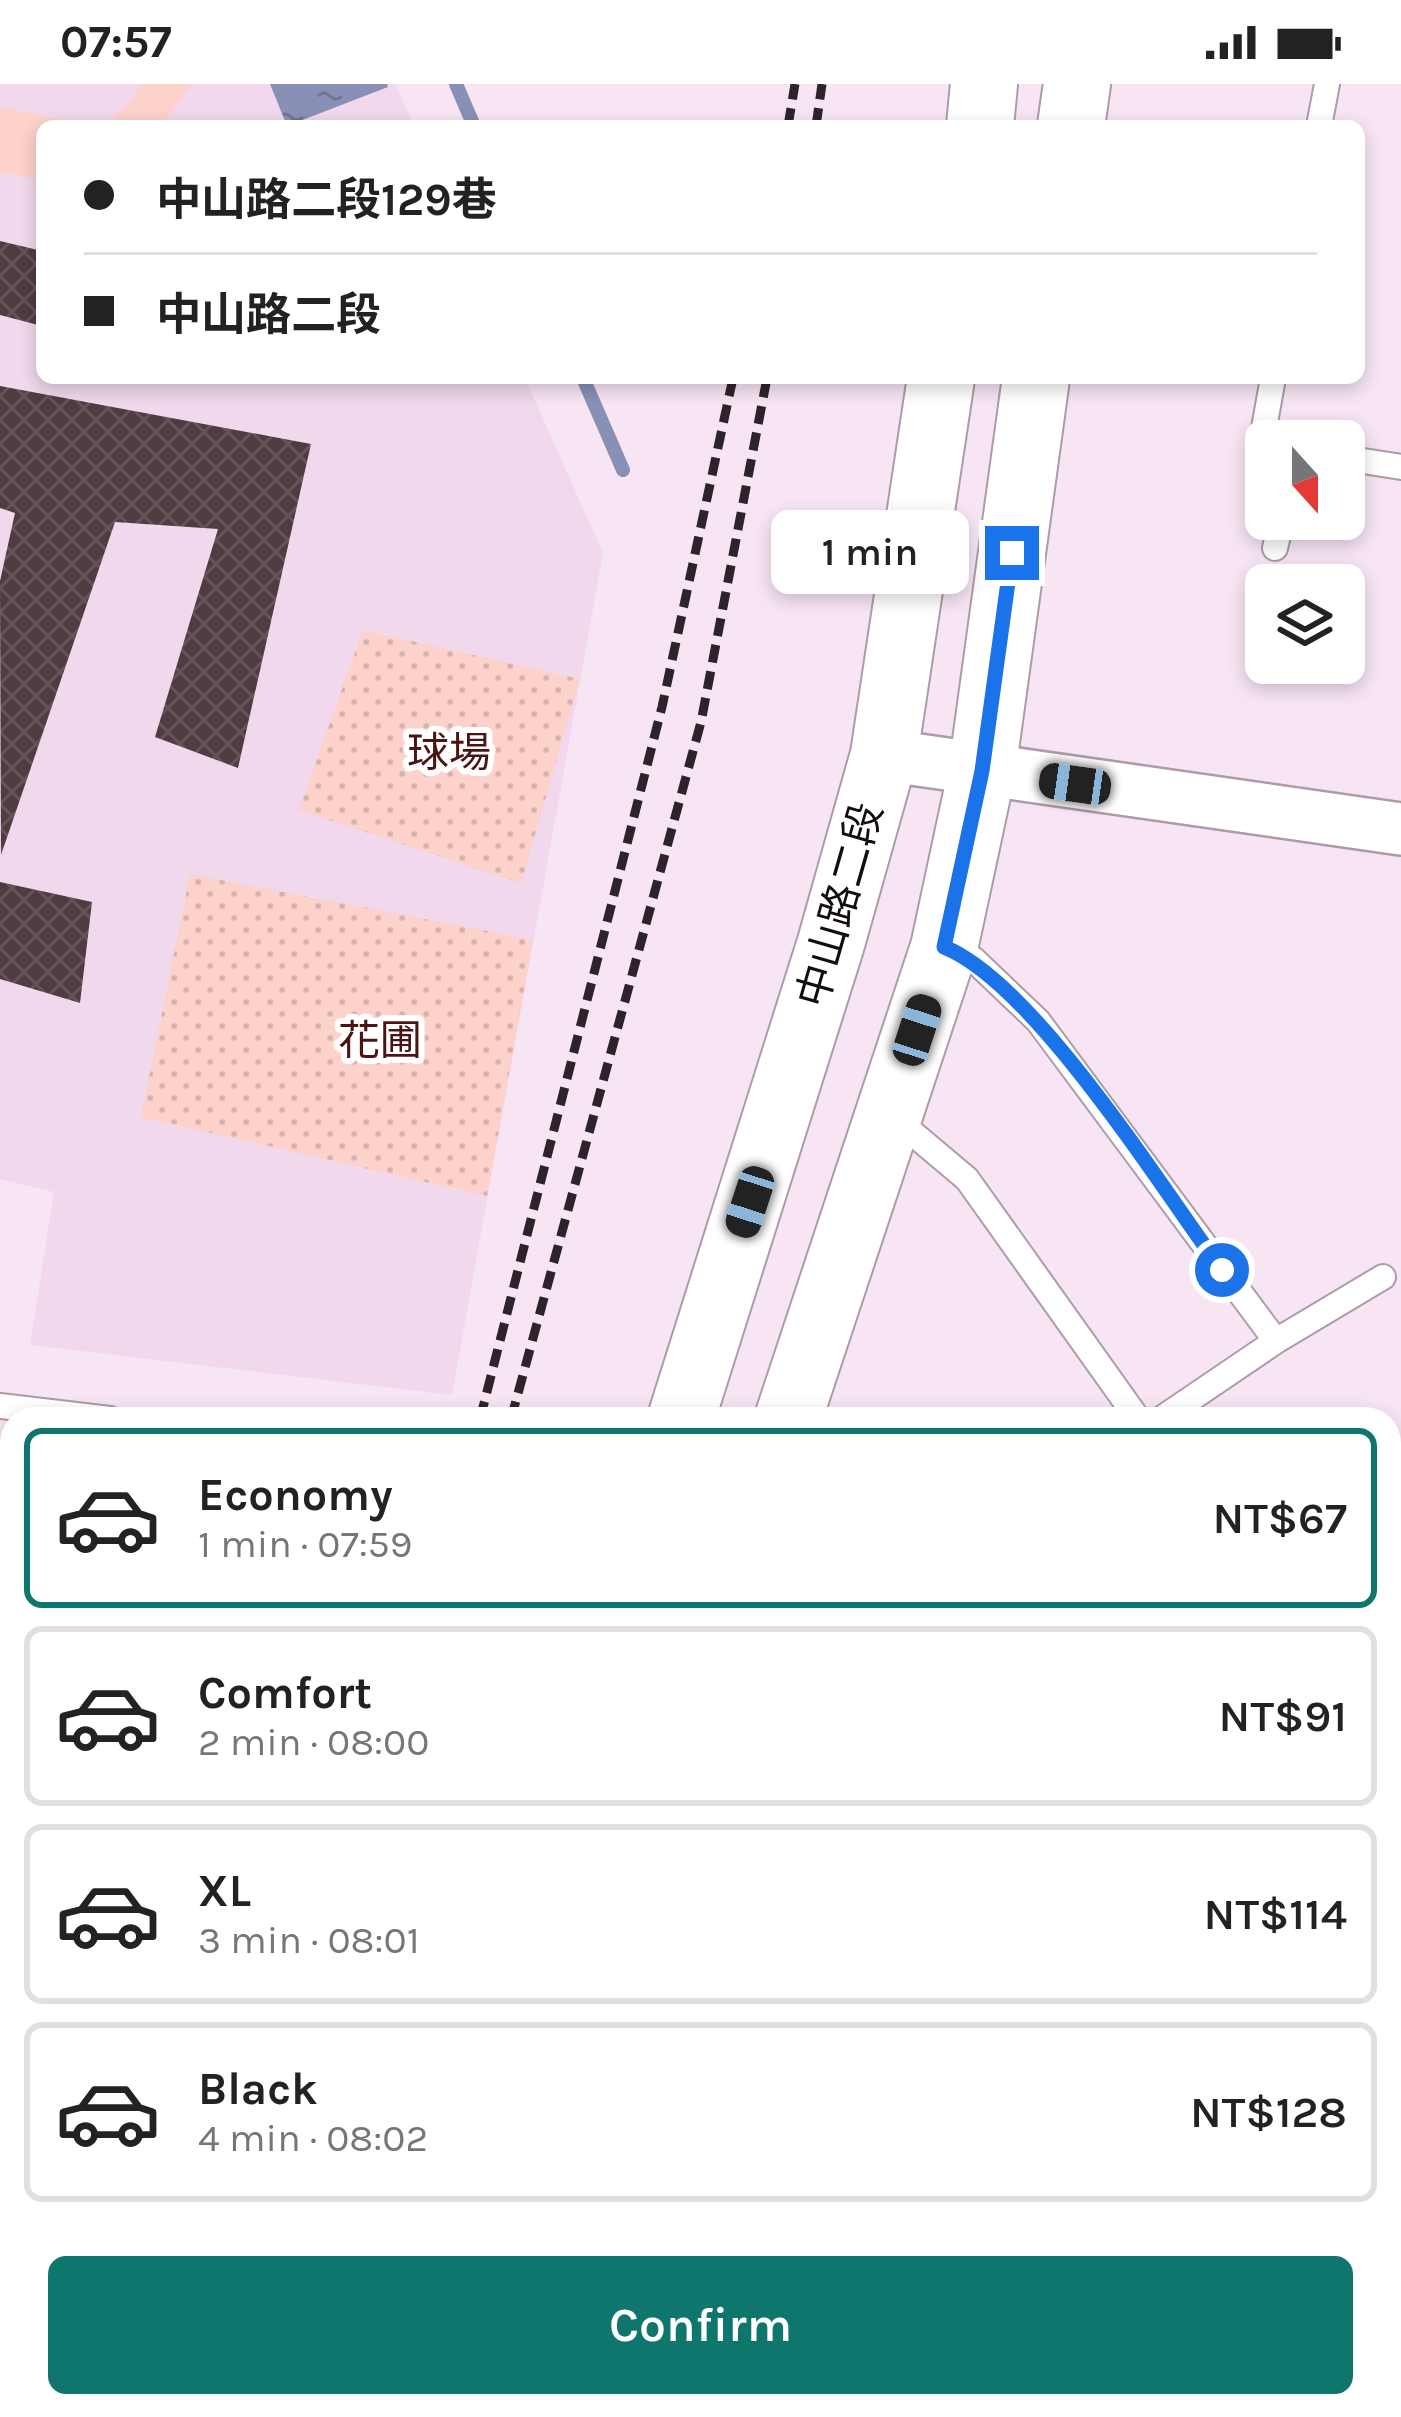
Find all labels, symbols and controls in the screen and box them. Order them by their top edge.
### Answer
text: 07:57 [60,16,172,68]
text: 中山路二段129巷 [156,174,497,226]
text: 中山路二段 [156,289,381,341]
north arrow [1245,420,1365,540]
map controls [1245,420,1365,684]
callout: 1 min [772,511,970,595]
route end [985,526,1039,580]
text: 1 min [822,529,918,575]
button: layers [1245,564,1365,684]
park label: 球場 [407,728,491,778]
car [1037,761,1113,807]
street label: 中山路二段 [787,797,893,1013]
car [889,990,945,1070]
park label: 花圃 [338,1016,422,1066]
car [722,1162,778,1242]
route start [1195,1243,1249,1297]
icon: car [54,1464,162,1572]
text: Economy [198,1469,393,1521]
text: NT$67 [1212,1492,1347,1544]
text: 1 min · 07:59 [198,1521,412,1567]
icon: car [54,1662,162,1770]
text: Comfort [198,1667,372,1719]
text: NT$91 [1219,1690,1347,1742]
text: 2 min · 08:00 [198,1719,429,1765]
icon: car [54,1860,162,1968]
text: XL [198,1865,251,1917]
text: NT$114 [1204,1888,1347,1940]
text: 3 min · 08:01 [198,1917,420,1963]
icon: car [54,2058,162,2166]
text: Black [198,2063,318,2115]
text: NT$128 [1190,2086,1347,2138]
text: 4 min · 08:02 [198,2115,428,2161]
button: Confirm [48,2256,1353,2394]

